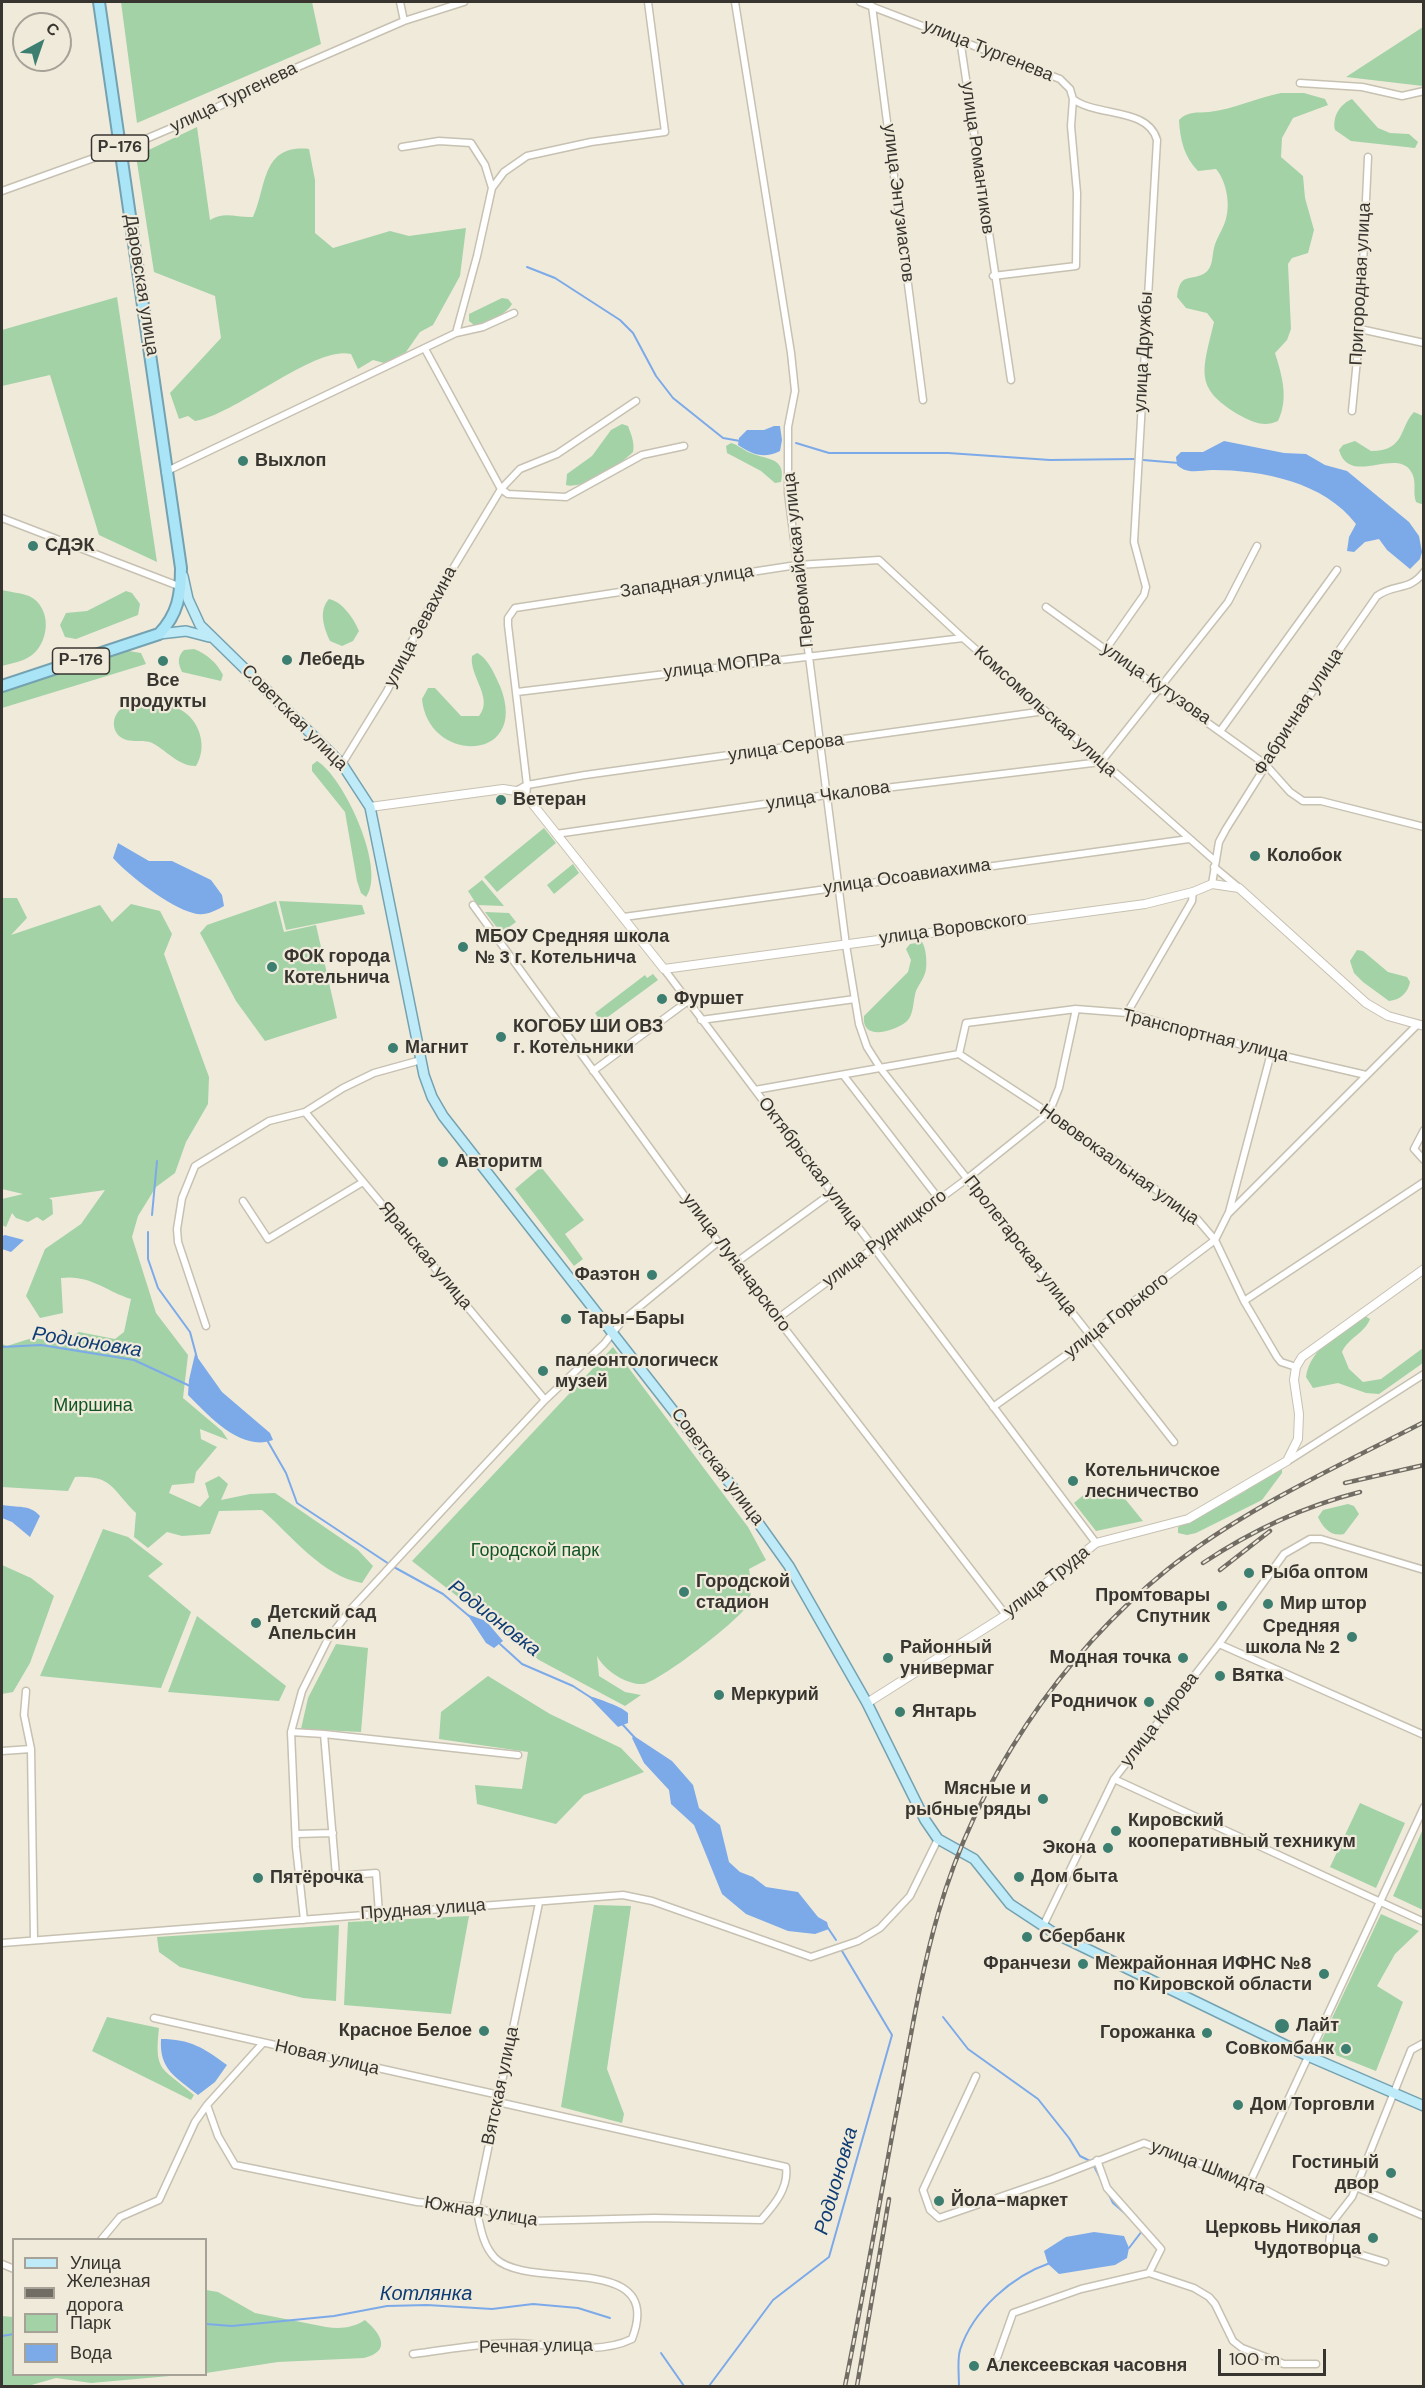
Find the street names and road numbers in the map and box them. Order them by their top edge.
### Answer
street label: улица Тургенева [920,15,1056,87]
street label: улица Тургенева [167,58,301,138]
street label: улица Романтиков [956,80,998,236]
street label: улица Энтузиастов [878,123,918,283]
road number: Р-176 [92,135,148,161]
street label: Пригородная улица [1346,202,1376,366]
street label: Даровская улица [119,213,163,357]
street label: улица Дружбы [1130,291,1158,413]
street label: Первомайская улица [779,471,819,649]
street label: Западная улица [619,561,755,603]
street label: улица Зевахина [380,563,462,691]
street label: улица Кутузова [1097,638,1215,730]
street label: Комсомольская улица [969,642,1121,782]
street label: Фабричная улица [1250,644,1348,780]
road number: Р-176 [52,648,110,674]
street label: улица МОПРа [662,648,782,684]
street label: Советская улица [236,660,352,776]
street label: улица Серова [727,729,845,767]
street label: улица Чкалова [765,777,891,815]
street label: улица Осоавиахима [822,855,992,899]
street label: улица Воровского [878,908,1028,950]
street label: Транспортная улица [1120,1005,1290,1067]
street label: Октябрьская улица [753,1093,867,1235]
street label: Нововокзальная улица [1035,1100,1203,1230]
street label: Пролетарская улица [959,1172,1081,1320]
street label: улица Рудницкого [819,1185,951,1293]
street label: улица Луначарского [677,1190,795,1336]
street label: Яранская улица [374,1198,476,1314]
street label: улица Горького [1061,1269,1173,1363]
street label: Советская улица [666,1404,768,1530]
street label: улица Труда [1000,1542,1094,1622]
street label: улица Кирова [1116,1668,1204,1772]
street label: Прудная улица [360,1895,486,1925]
street label: Вятская улица [478,2025,524,2147]
street label: Новая улица [273,2036,381,2080]
street label: улица Шмидта [1147,2136,1269,2200]
street label: Южная улица [423,2192,539,2232]
street label: Речная улица [479,2335,593,2359]

